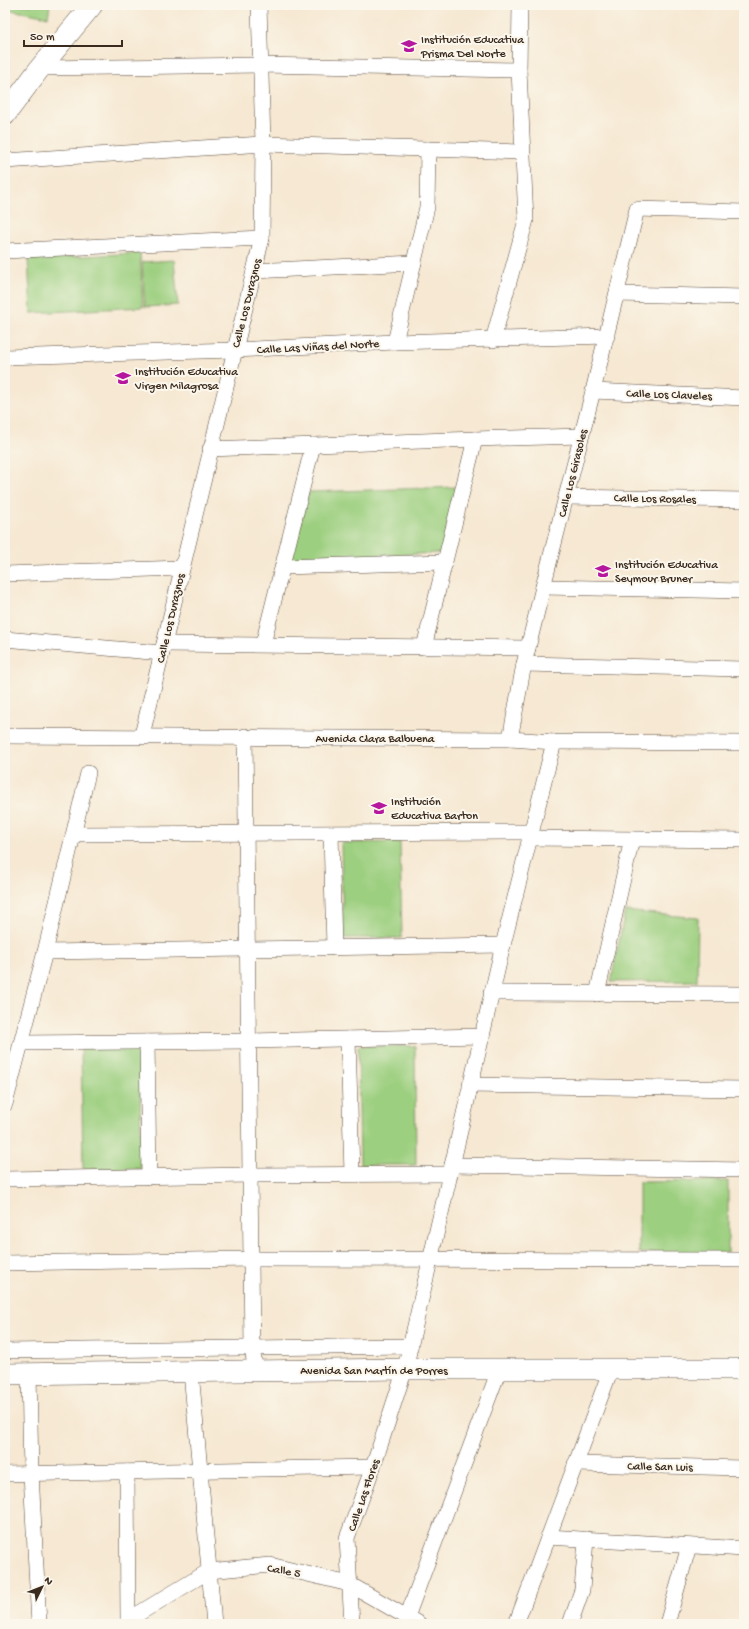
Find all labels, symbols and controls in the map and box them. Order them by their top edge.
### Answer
scale bar [24,22,122,48]
text: 50 m [30,31,55,45]
place label: Institución Educativa Prisma Del Norte [420,34,524,62]
school or university icon: Institución Educativa Prisma Del Norte [400,37,418,55]
street label: Calle Los Duraznos [230,257,266,350]
street label: Calle Las Viñas del Norte [256,338,381,358]
place label: Institución Educativa Virgen Milagrosa [134,366,238,394]
school or university icon: Institución Educativa Virgen Milagrosa [114,369,132,387]
street label: Calle Los Claveles [626,388,713,405]
street label: Calle Los Girasoles [556,427,592,519]
street label: Calle Los Rosales [614,492,697,508]
place label: Institución Educativa Seymour Bruner [615,559,718,587]
school or university icon: Institución Educativa Seymour Bruner [594,562,612,580]
street label: Calle Los Duraznos [155,572,189,665]
street label: Avenida Clara Balbuena [316,733,435,747]
place label: Institución Educativa Barton [391,796,478,824]
school or university icon: Institución Educativa Barton [370,799,388,817]
street label: Avenida San Martín de Porres [300,1365,448,1379]
street label: Calle Las Flores [346,1457,384,1534]
street label: Calle San Luis [627,1460,693,1476]
street label: Calle 5 [266,1562,302,1582]
north arrow [22,1567,62,1607]
text: N [41,1575,55,1588]

